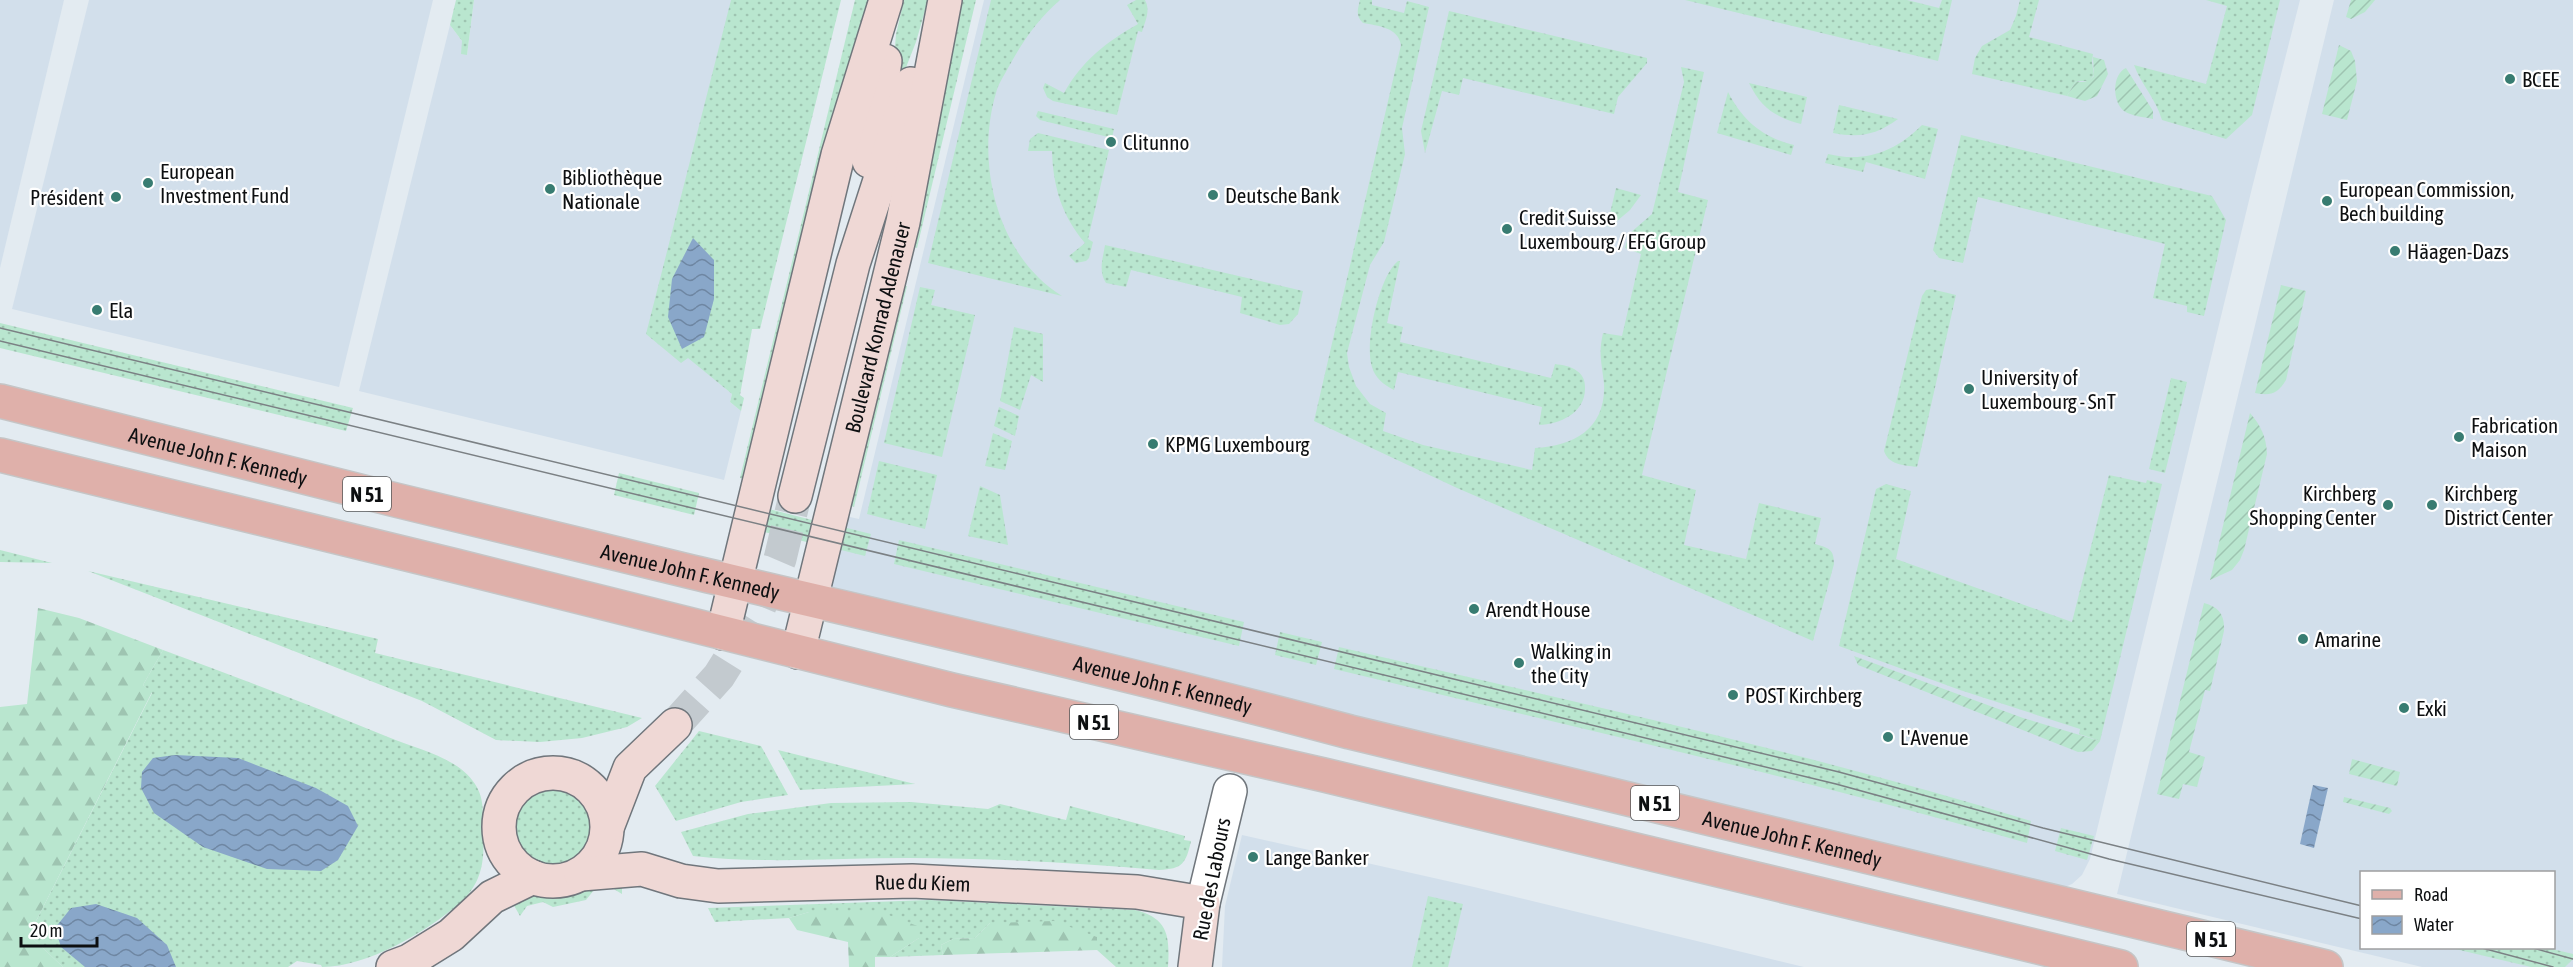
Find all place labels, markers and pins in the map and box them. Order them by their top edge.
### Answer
place label: BCEE [2522,67,2559,91]
marker: BCEE [2503,72,2517,86]
place label: Clitunno [1123,130,1189,154]
marker: Clitunno [1104,135,1118,149]
place label: European Investment Fund [160,159,289,207]
place label: Bibliothèque Nationale [562,165,662,213]
marker: European Investment Fund [141,176,155,190]
place label: European Commission, Bech building [2339,177,2514,225]
marker: Bibliothèque Nationale [543,182,557,196]
place label: Deutsche Bank [1225,183,1339,207]
place label: Président [30,185,104,209]
marker: Deutsche Bank [1206,188,1220,202]
marker: Président [109,190,123,204]
marker: European Commission, Bech building [2320,194,2334,208]
place label: Credit Suisse Luxembourg / EFG Group [1519,205,1706,253]
marker: Credit Suisse Luxembourg / EFG Group [1500,222,1514,236]
place label: Häagen-Dazs [2407,239,2509,263]
marker: Häagen-Dazs [2388,244,2402,258]
place label: Ela [109,298,133,322]
marker: Ela [90,303,104,317]
place label: University of Luxembourg - SnT [1981,365,2116,413]
marker: University of Luxembourg - SnT [1962,382,1976,396]
place label: Fabrication Maison [2471,413,2558,461]
marker: Fabrication Maison [2452,430,2466,444]
place label: KPMG Luxembourg [1165,432,1309,456]
marker: KPMG Luxembourg [1146,437,1160,451]
place label: Kirchberg Shopping Center [2250,481,2377,529]
place label: Kirchberg District Center [2444,481,2553,529]
marker: Kirchberg Shopping Center [2381,498,2395,512]
marker: Kirchberg District Center [2425,498,2439,512]
place label: Arendt House [1486,597,1590,621]
marker: Arendt House [1467,602,1481,616]
place label: Amarine [2315,627,2381,651]
marker: Amarine [2296,632,2310,646]
place label: Walking in the City [1531,639,1611,687]
marker: Walking in the City [1512,656,1526,670]
place label: POST Kirchberg [1745,683,1862,707]
marker: POST Kirchberg [1726,688,1740,702]
place label: Exki [2416,696,2447,720]
marker: Exki [2397,701,2411,715]
place label: L'Avenue [1900,725,1969,749]
marker: L'Avenue [1881,730,1895,744]
place label: Lange Banker [1265,845,1369,869]
marker: Lange Banker [1246,850,1260,864]

